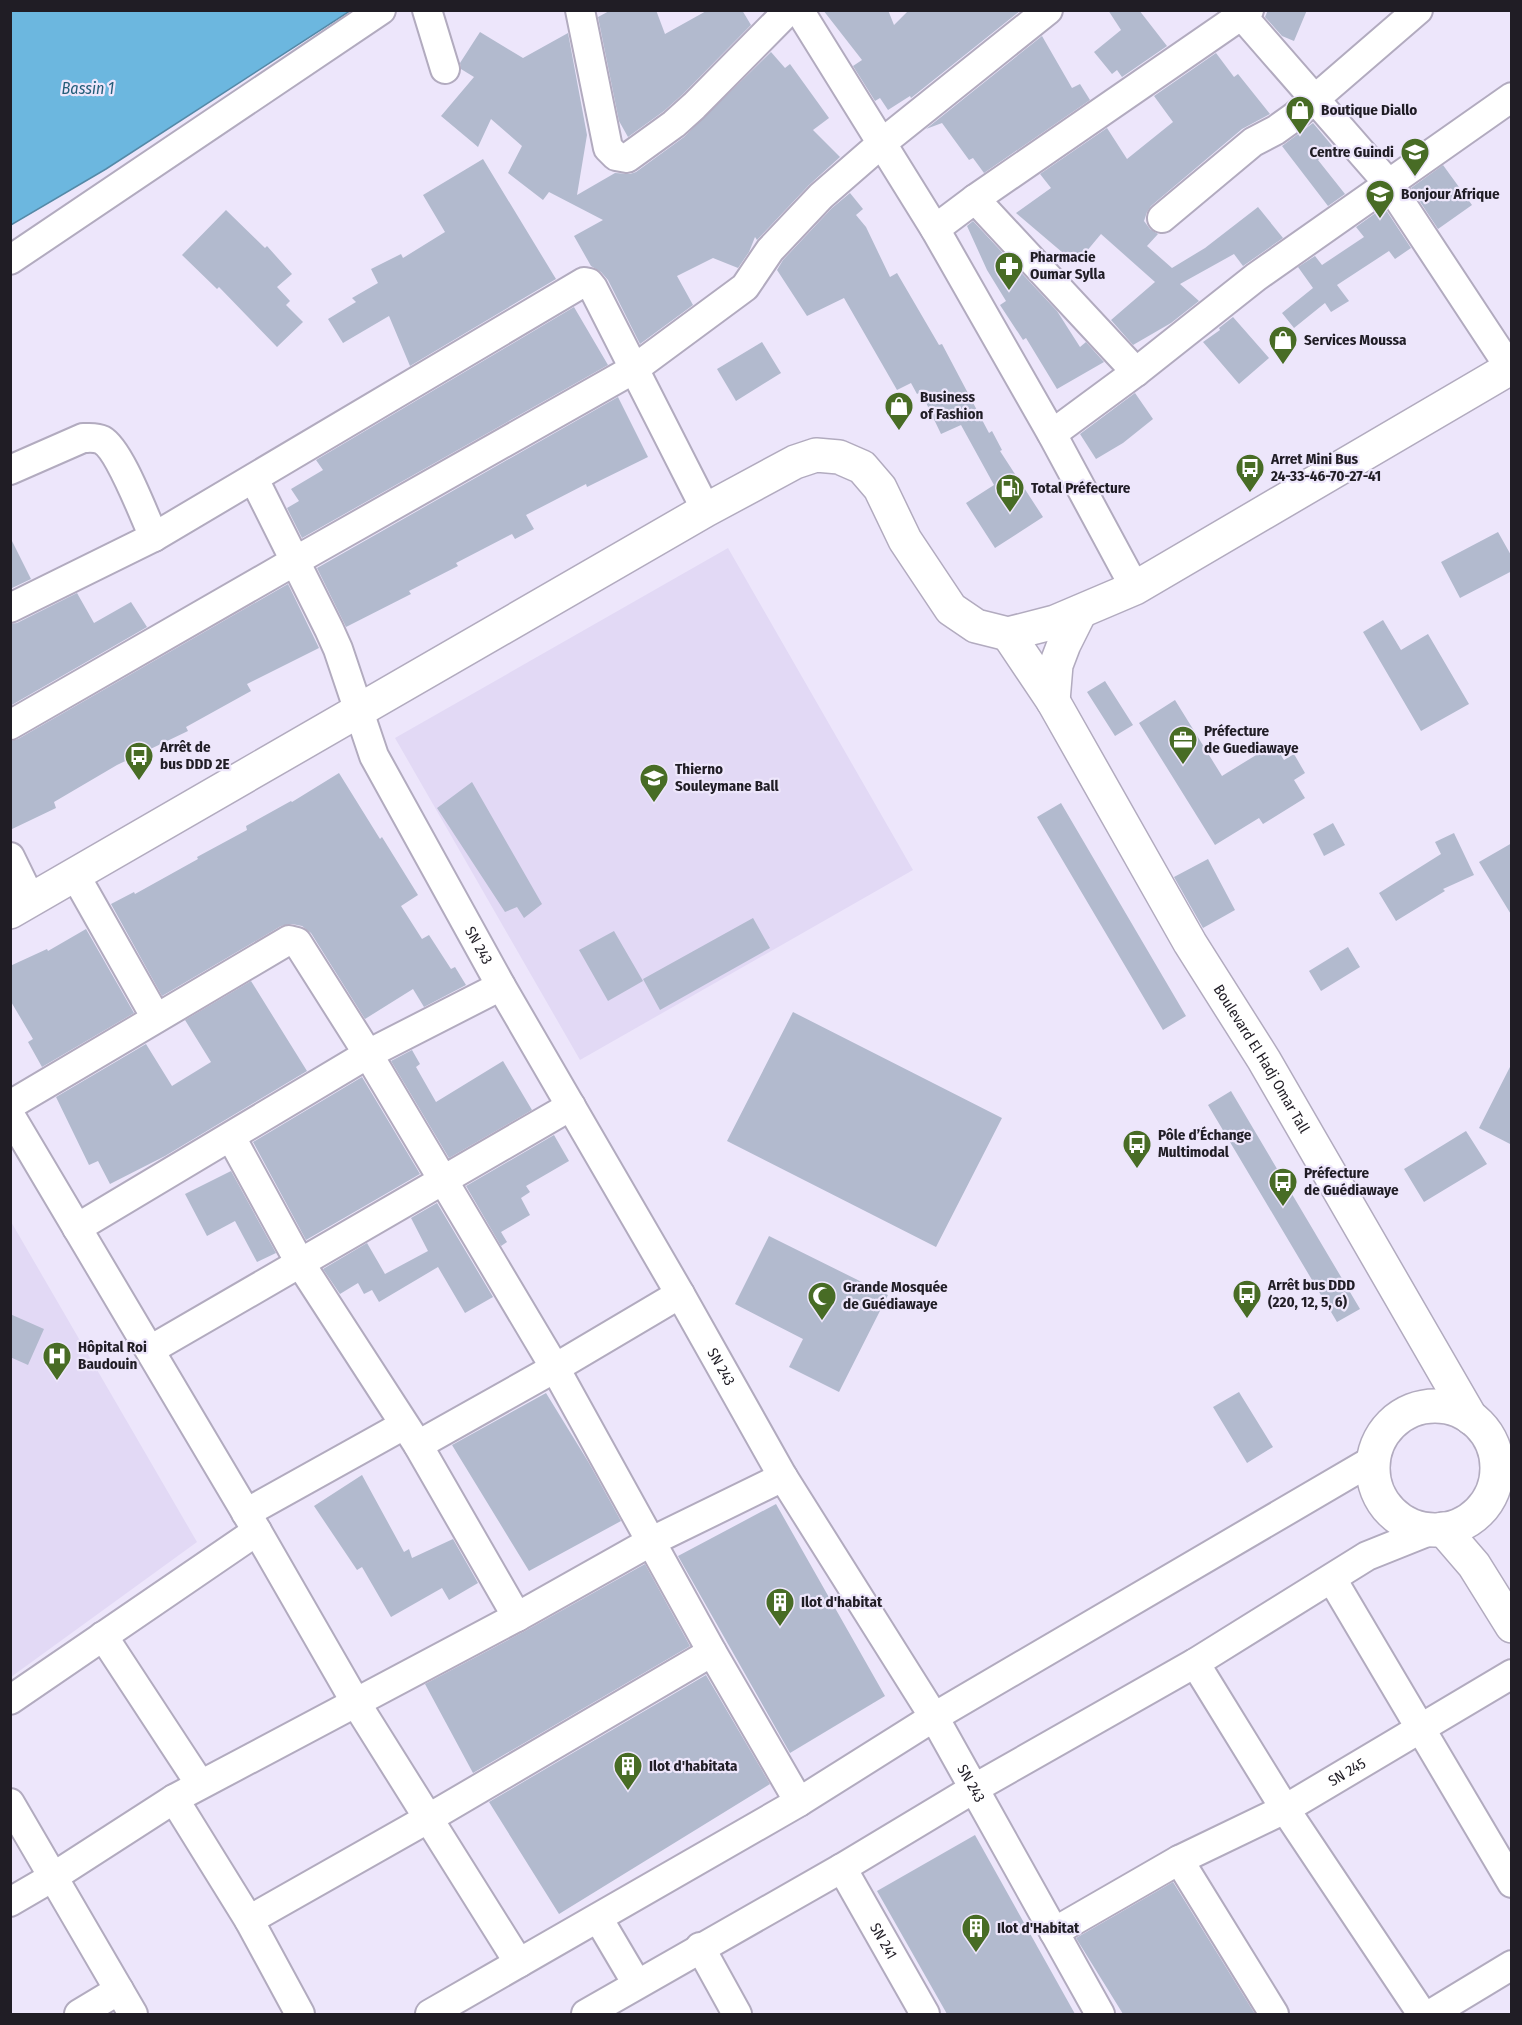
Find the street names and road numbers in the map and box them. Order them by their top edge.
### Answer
street label: SN 243 [461,924,496,968]
street label: Boulevard El Hadj Omar Tall [1210,981,1313,1136]
street label: SN 243 [703,1345,739,1389]
street label: SN 245 [1325,1754,1369,1790]
street label: SN 243 [953,1761,989,1805]
street label: SN 241 [866,1920,901,1962]

